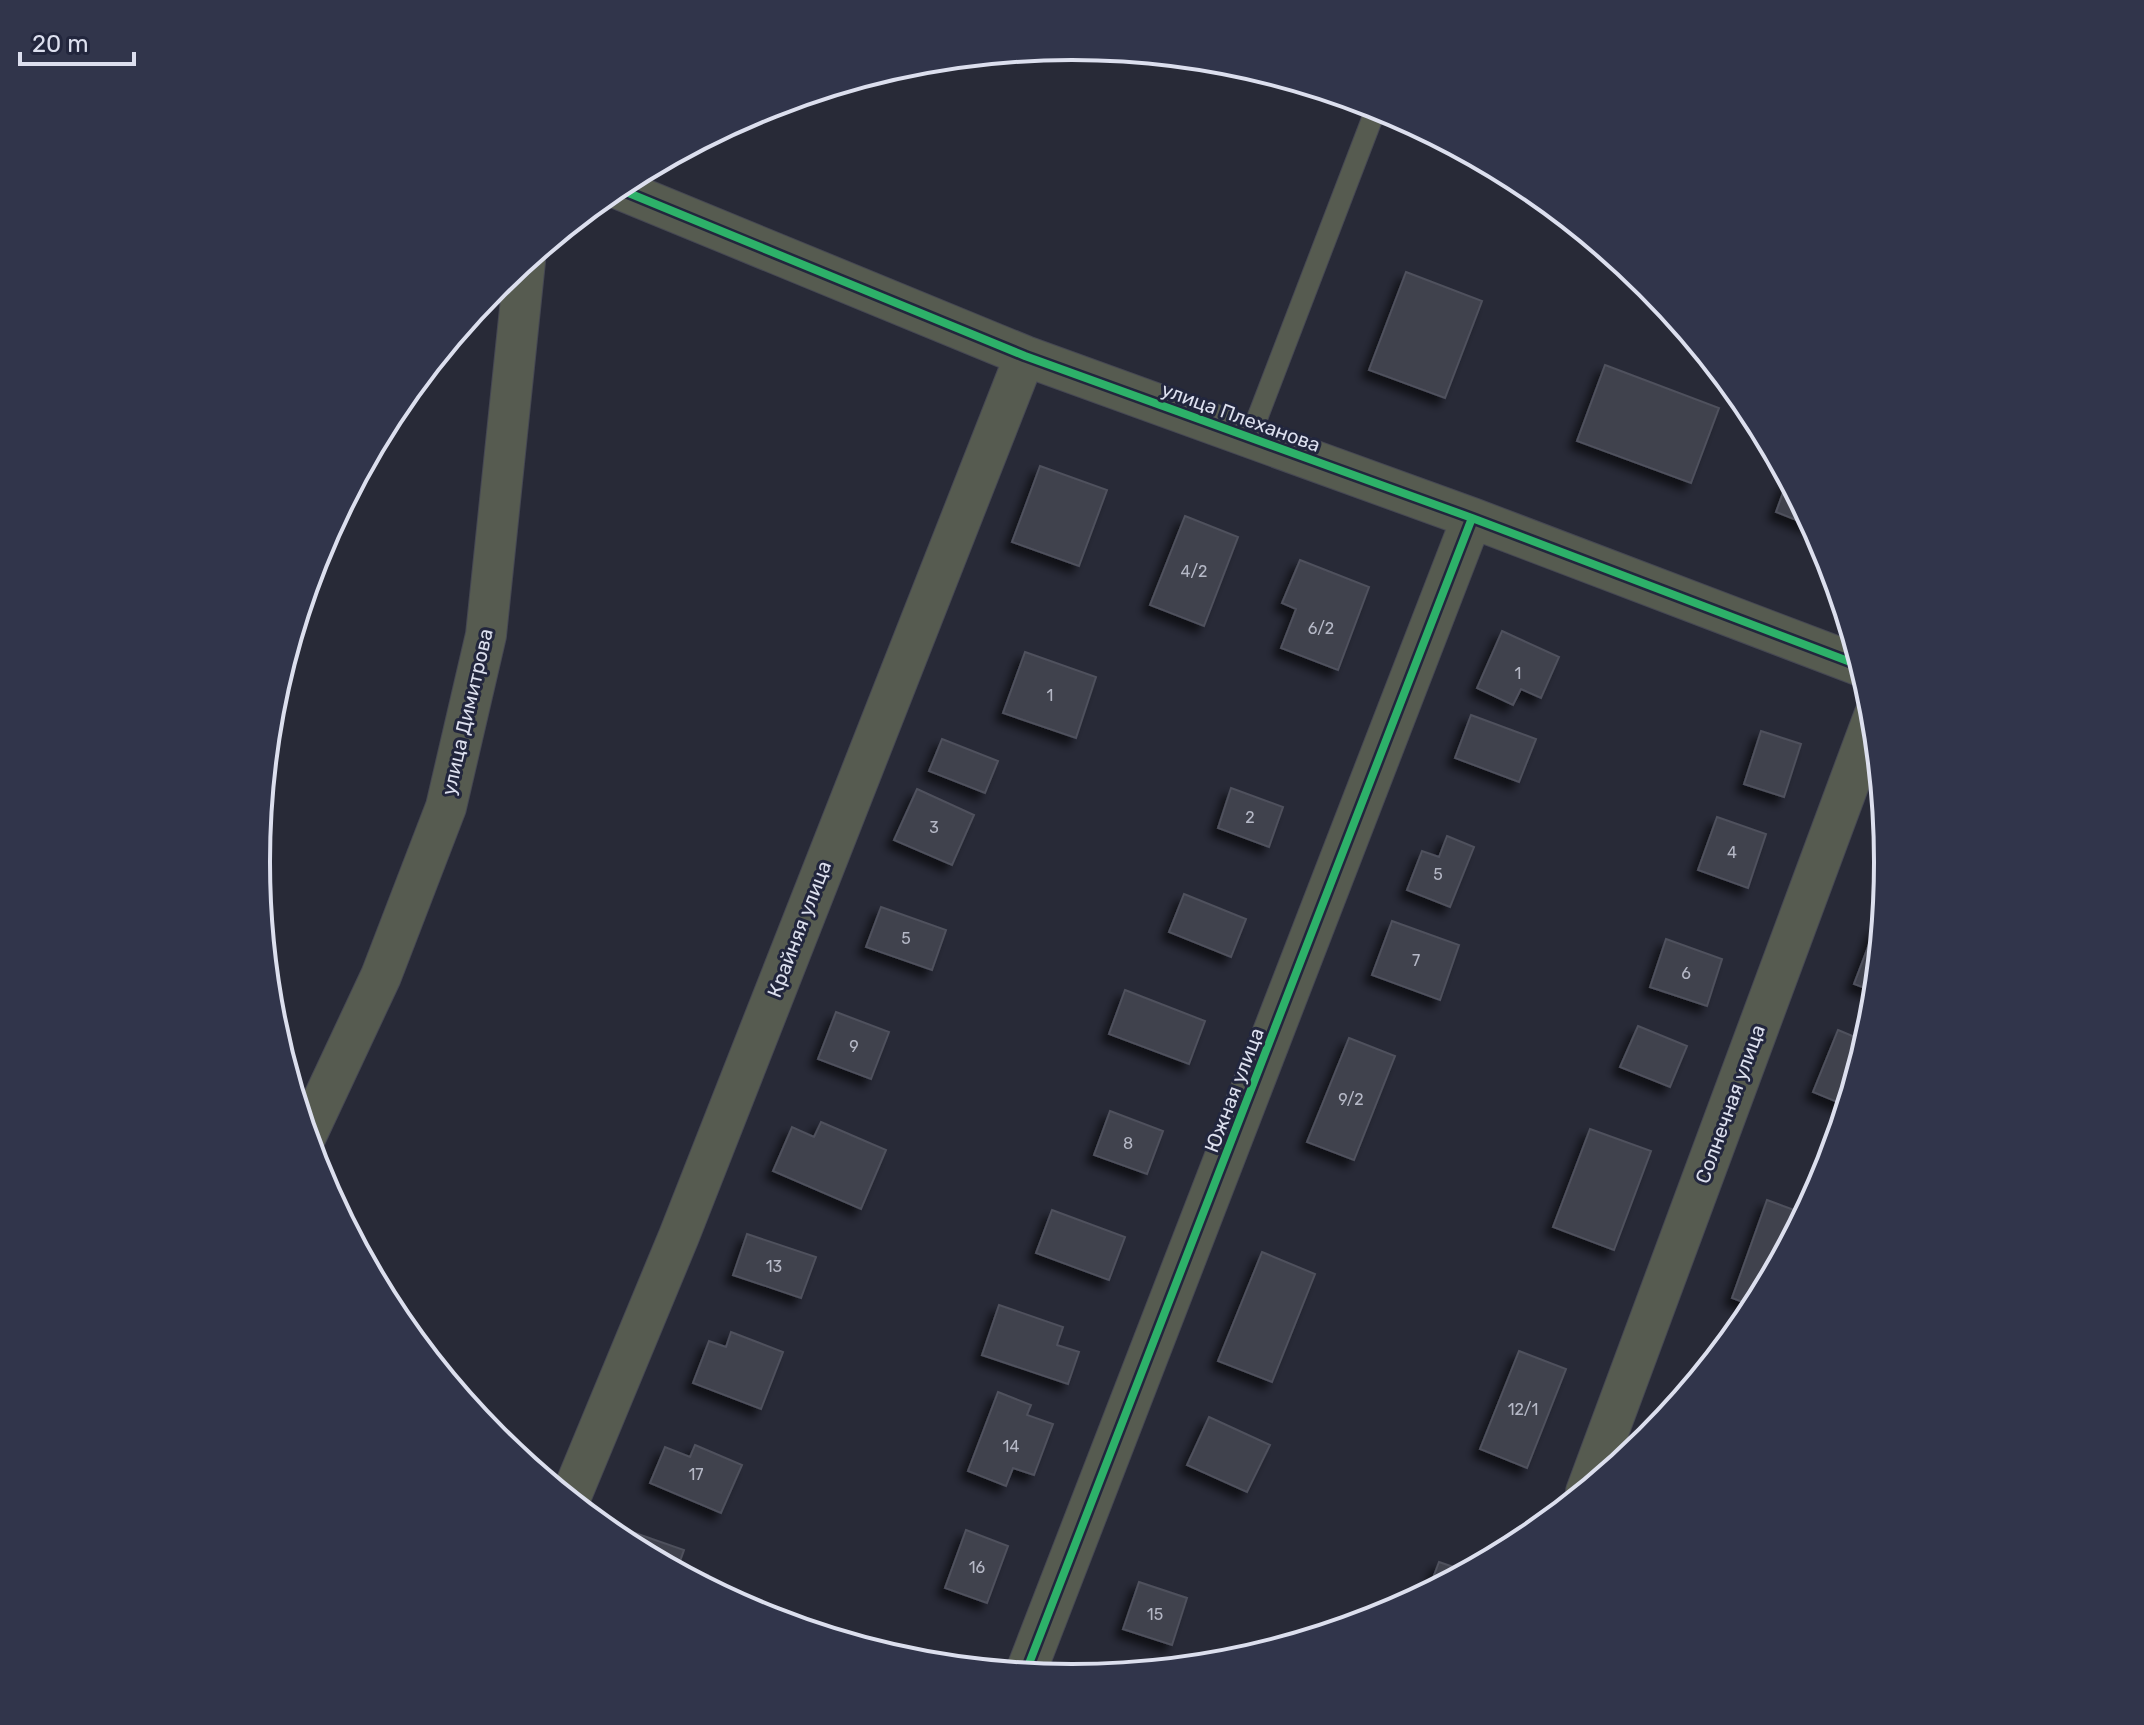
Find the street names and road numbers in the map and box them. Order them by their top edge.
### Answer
street label: улица Плеханова [1158,377,1324,457]
street label: улица Димитрова [436,626,498,798]
street label: Крайняя улица [762,857,836,1001]
street label: Солнечная улица [1690,1021,1770,1187]
street label: Южная улица [1199,1024,1269,1156]

